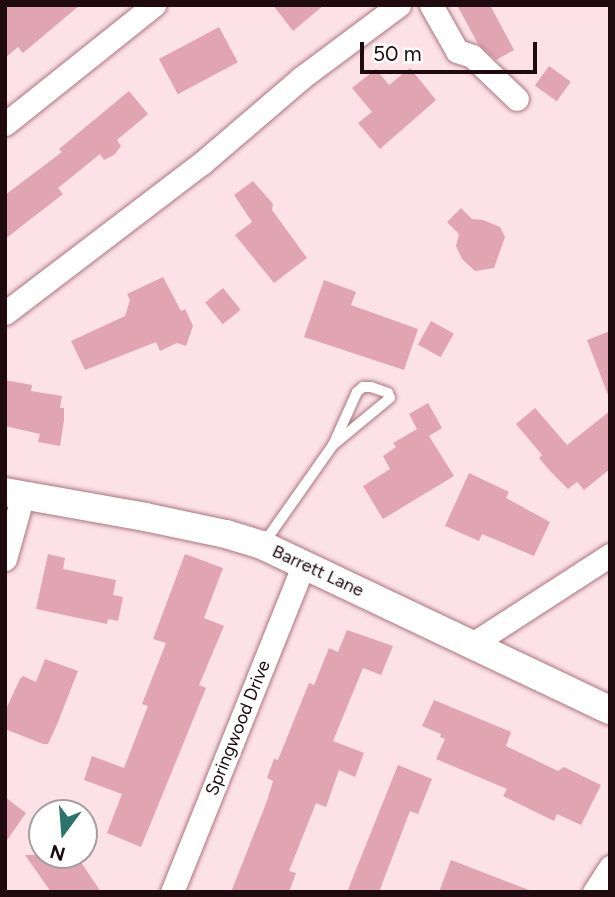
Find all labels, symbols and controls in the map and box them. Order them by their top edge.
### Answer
scale bar [363,28,540,72]
text: 50 m [373,41,422,66]
street label: Barrett Lane [269,540,367,602]
street label: Springwood Drive [201,657,275,799]
north arrow [28,799,98,869]
text: N [47,840,68,866]

